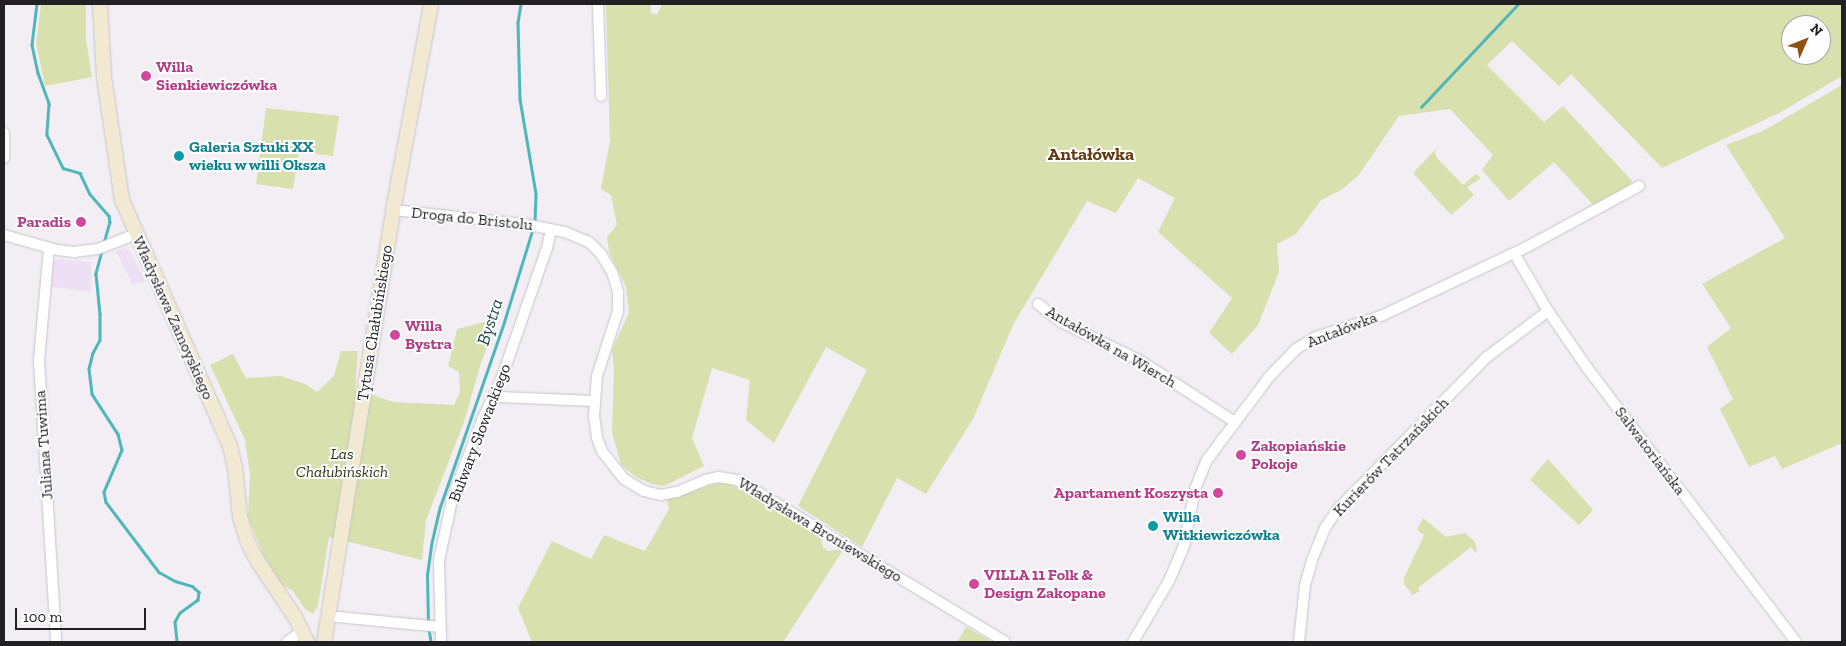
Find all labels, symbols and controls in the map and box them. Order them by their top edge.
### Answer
north arrow [1781,15,1831,65]
text: N [1807,20,1826,40]
place label: Willa Sienkiewiczówka [156,57,277,95]
marker: Willa Sienkiewiczówka [140,70,152,82]
place label: Galeria Sztuki XX wieku w willi Oksza [189,137,327,175]
district label: Antałówka [1048,143,1134,165]
marker: Galeria Sztuki XX wieku w willi Oksza [173,150,185,162]
street label: Droga do Bristolu [410,203,534,235]
place label: Paradis [17,212,71,232]
marker: Paradis [75,216,87,228]
street label: Władysława Zamoyskiego [128,233,218,403]
street label: Tytusa Chałubińskiego [353,244,397,402]
water label: Bystra [472,296,508,348]
street label: Antałówka na Wierch [1042,302,1180,392]
street label: Antałówka [1304,308,1380,352]
place label: Willa Bystra [405,316,452,354]
marker: Willa Bystra [389,329,401,341]
street label: Bulwary Słowackiego [445,361,515,505]
street label: Juliana Tuwima [31,390,57,500]
street label: Kurierów Tatrzańskich [1329,393,1453,521]
street label: Salwatoriańska [1611,403,1689,499]
place label: Zakopiańskie Pokoje [1251,436,1346,474]
park label: Las Chałubińskich [296,444,388,482]
marker: Zakopiańskie Pokoje [1235,449,1247,461]
street label: Władysława Broniewskiego [734,473,906,587]
place label: Apartament Koszysta [1054,483,1208,503]
marker: Apartament Koszysta [1212,487,1224,499]
place label: Willa Witkiewiczówka [1163,507,1280,545]
marker: Willa Witkiewiczówka [1147,520,1159,532]
place label: VILLA 11 Folk & Design Zakopane [984,565,1106,603]
marker: VILLA 11 Folk & Design Zakopane [968,578,980,590]
scale bar [18,598,149,630]
text: 100 m [23,608,62,626]

